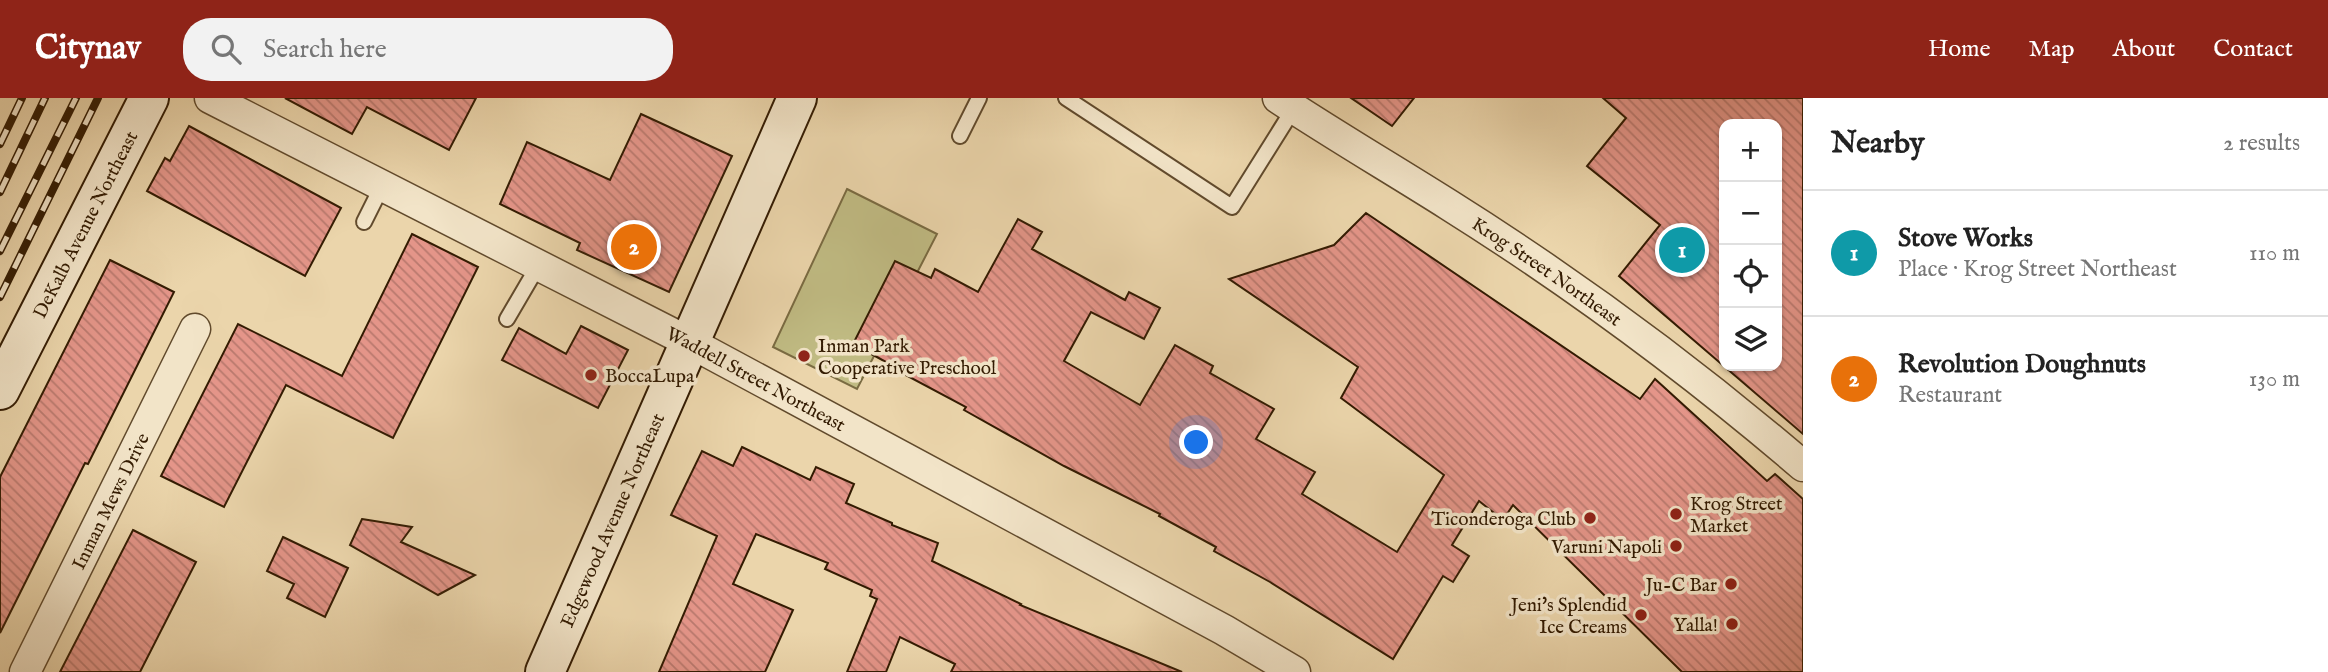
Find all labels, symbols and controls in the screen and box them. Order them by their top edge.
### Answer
search box [183,18,673,81]
text: Citynav [35,28,141,70]
icon: search [207,30,245,68]
text: Search here [263,33,387,66]
text: Home [1928,34,1991,65]
text: Map [2029,34,2075,65]
text: About [2113,34,2175,65]
text: Contact [2213,34,2293,65]
map controls [1719,119,1782,371]
button: + [1719,119,1782,182]
text: Nearby [1831,125,1924,163]
street label: DeKalb Avenue Northeast [29,127,144,323]
text: 2 results [2223,129,2300,158]
button: − [1719,182,1782,245]
street label: Krog Street Northeast [1467,213,1626,333]
pin: 2 [611,221,657,273]
text: Stove Works [1898,222,2033,255]
pin: 1 [1659,224,1705,276]
text: 1 [1850,239,1858,268]
text: 110 m [2249,239,2300,268]
button: locate [1719,245,1782,308]
text: Place · Krog Street Northeast [1898,255,2177,284]
button: layers [1719,308,1782,371]
street label: Waddell Street Northeast [662,322,850,438]
place label: Inman Park Cooperative Preschool [818,335,997,381]
marker: Inman Park Cooperative Preschool [796,348,812,364]
text: Revolution Doughnuts [1898,348,2146,381]
place label: BoccaLupa [605,365,695,389]
text: 2 [1849,365,1859,394]
text: 130 m [2249,365,2300,394]
marker: BoccaLupa [583,367,599,383]
text: Restaurant [1898,381,2002,410]
street label: Edgewood Avenue Northeast [556,410,671,632]
your location [1179,425,1213,459]
street label: Inman Mews Drive [68,429,156,574]
place label: Krog Street Market [1690,493,1783,539]
marker: Krog Street Market [1668,506,1684,522]
place label: Ticonderoga Club [1431,508,1576,532]
marker: Ticonderoga Club [1582,510,1598,526]
place label: Varuni Napoli [1551,536,1662,560]
marker: Varuni Napoli [1668,538,1684,554]
place label: Ju-C Bar [1644,574,1717,598]
marker: Ju-C Bar [1723,576,1739,592]
place label: Jeni's Splendid Ice Creams [1509,594,1628,640]
marker: Jeni's Splendid Ice Creams [1633,607,1649,623]
place label: Yalla! [1674,614,1718,638]
marker: Yalla! [1724,616,1740,632]

